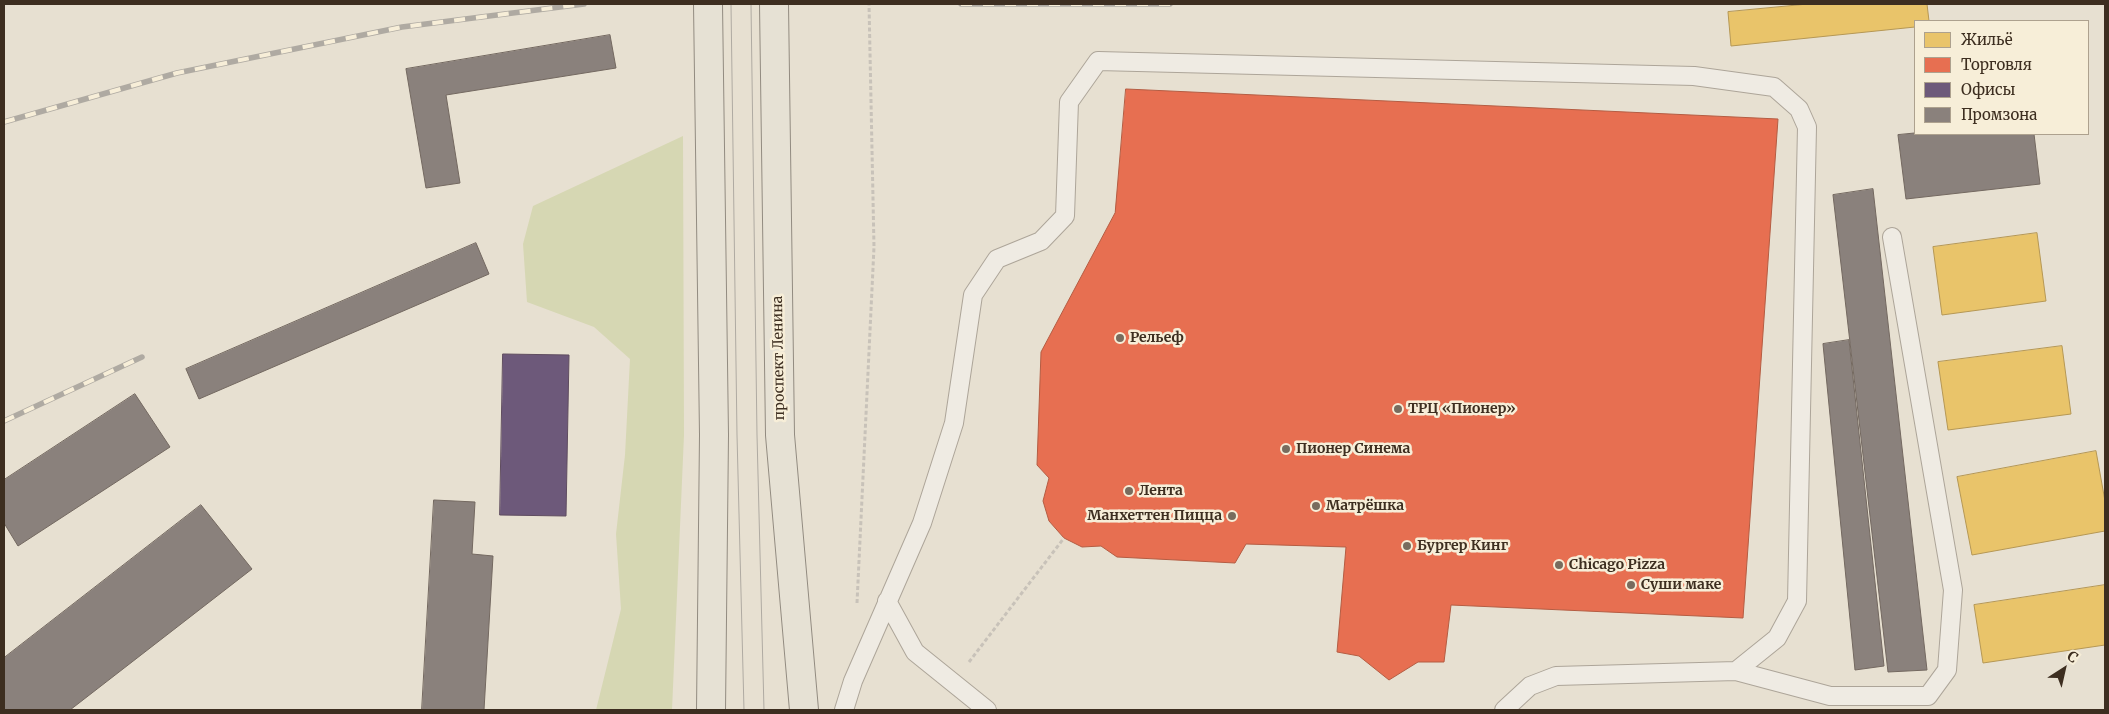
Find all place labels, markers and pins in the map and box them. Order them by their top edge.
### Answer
place label: Рельеф [1130,330,1184,346]
marker: Рельеф [1114,332,1126,344]
place label: ТРЦ «Пионер» [1408,401,1516,417]
marker: ТРЦ «Пионер» [1392,403,1404,415]
place label: Пионер Синема [1296,441,1410,457]
marker: Пионер Синема [1280,443,1292,455]
place label: Лента [1139,483,1183,499]
marker: Лента [1123,485,1135,497]
place label: Матрёшка [1326,498,1404,514]
marker: Матрёшка [1310,500,1322,512]
place label: Манхеттен Пицца [1087,508,1222,524]
marker: Манхеттен Пицца [1226,510,1238,522]
place label: Бургер Кинг [1417,538,1508,554]
marker: Бургер Кинг [1401,540,1413,552]
place label: Chicago Pizza [1569,557,1665,573]
marker: Chicago Pizza [1553,559,1565,571]
place label: Суши маке [1641,577,1721,593]
marker: Суши маке [1625,579,1637,591]

